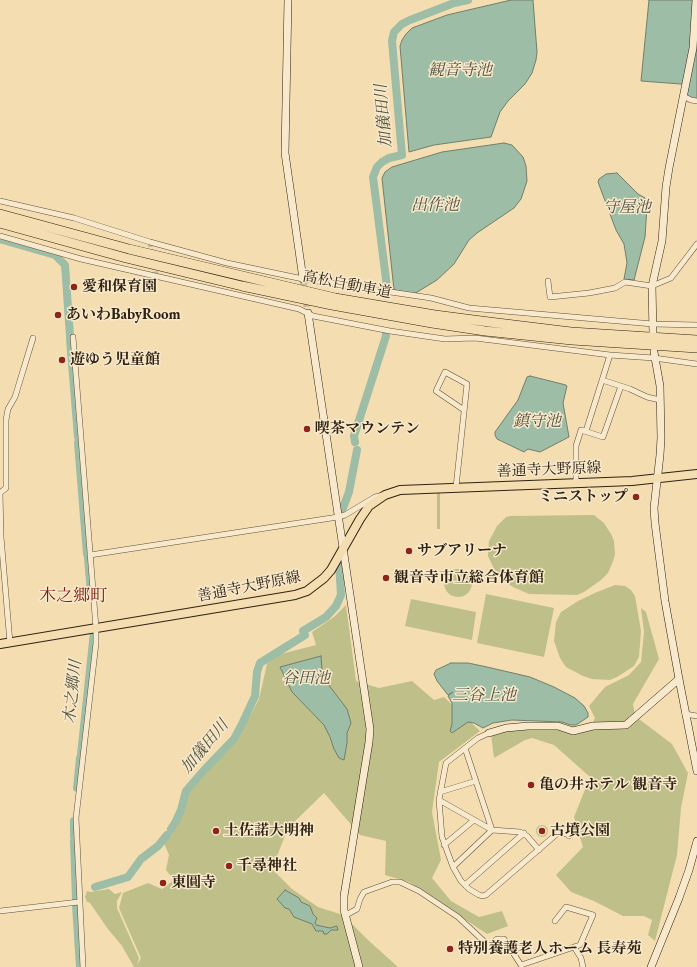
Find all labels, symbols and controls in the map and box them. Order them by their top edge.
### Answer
water label: 観音寺池 [428,61,492,81]
water label: 加儀田川 [372,83,396,149]
water label: 出作池 [411,196,459,216]
water label: 守屋池 [603,198,651,218]
street label: 高松自動車道 [301,268,393,302]
place label: 愛和保育園 [82,278,157,296]
marker: 愛和保育園 [69,282,79,292]
place label: あいわBabyRoom [66,306,181,324]
marker: あいわBabyRoom [53,310,63,320]
place label: 遊ゆう児童館 [70,351,160,369]
marker: 遊ゆう児童館 [57,355,67,365]
water label: 鎮守池 [513,412,561,432]
place label: 喫茶マウンテン [315,420,420,438]
marker: 喫茶マウンテン [302,424,312,434]
street label: 善通寺大野原線 [496,459,602,481]
place label: ミニストップ [538,488,628,506]
marker: ミニストップ [631,492,641,502]
place label: サブアリーナ [417,542,507,560]
marker: サブアリーナ [404,546,414,556]
street label: 善通寺大野原線 [196,568,302,606]
place label: 観音寺市立総合体育館 [394,569,544,587]
marker: 観音寺市立総合体育館 [381,573,391,583]
district label: 木之郷町 [39,586,107,606]
water label: 木之郷川 [60,659,86,725]
water label: 谷田池 [282,669,330,689]
water label: 三谷上池 [452,686,516,706]
water label: 加儀田川 [177,716,233,778]
place label: 亀の井ホテル 観音寺 [539,776,678,794]
marker: 亀の井ホテル 観音寺 [526,780,536,790]
place label: 土佐諾大明神 [224,822,314,840]
place label: 古墳公園 [550,822,610,840]
marker: 土佐諾大明神 [211,826,221,836]
marker: 古墳公園 [537,826,547,836]
place label: 千尋神社 [237,857,297,875]
marker: 千尋神社 [224,861,234,871]
place label: 東圓寺 [171,874,216,892]
marker: 東圓寺 [158,878,168,888]
place label: 特別養護老人ホーム 長寿苑 [458,940,642,958]
marker: 特別養護老人ホーム 長寿苑 [445,944,455,954]

